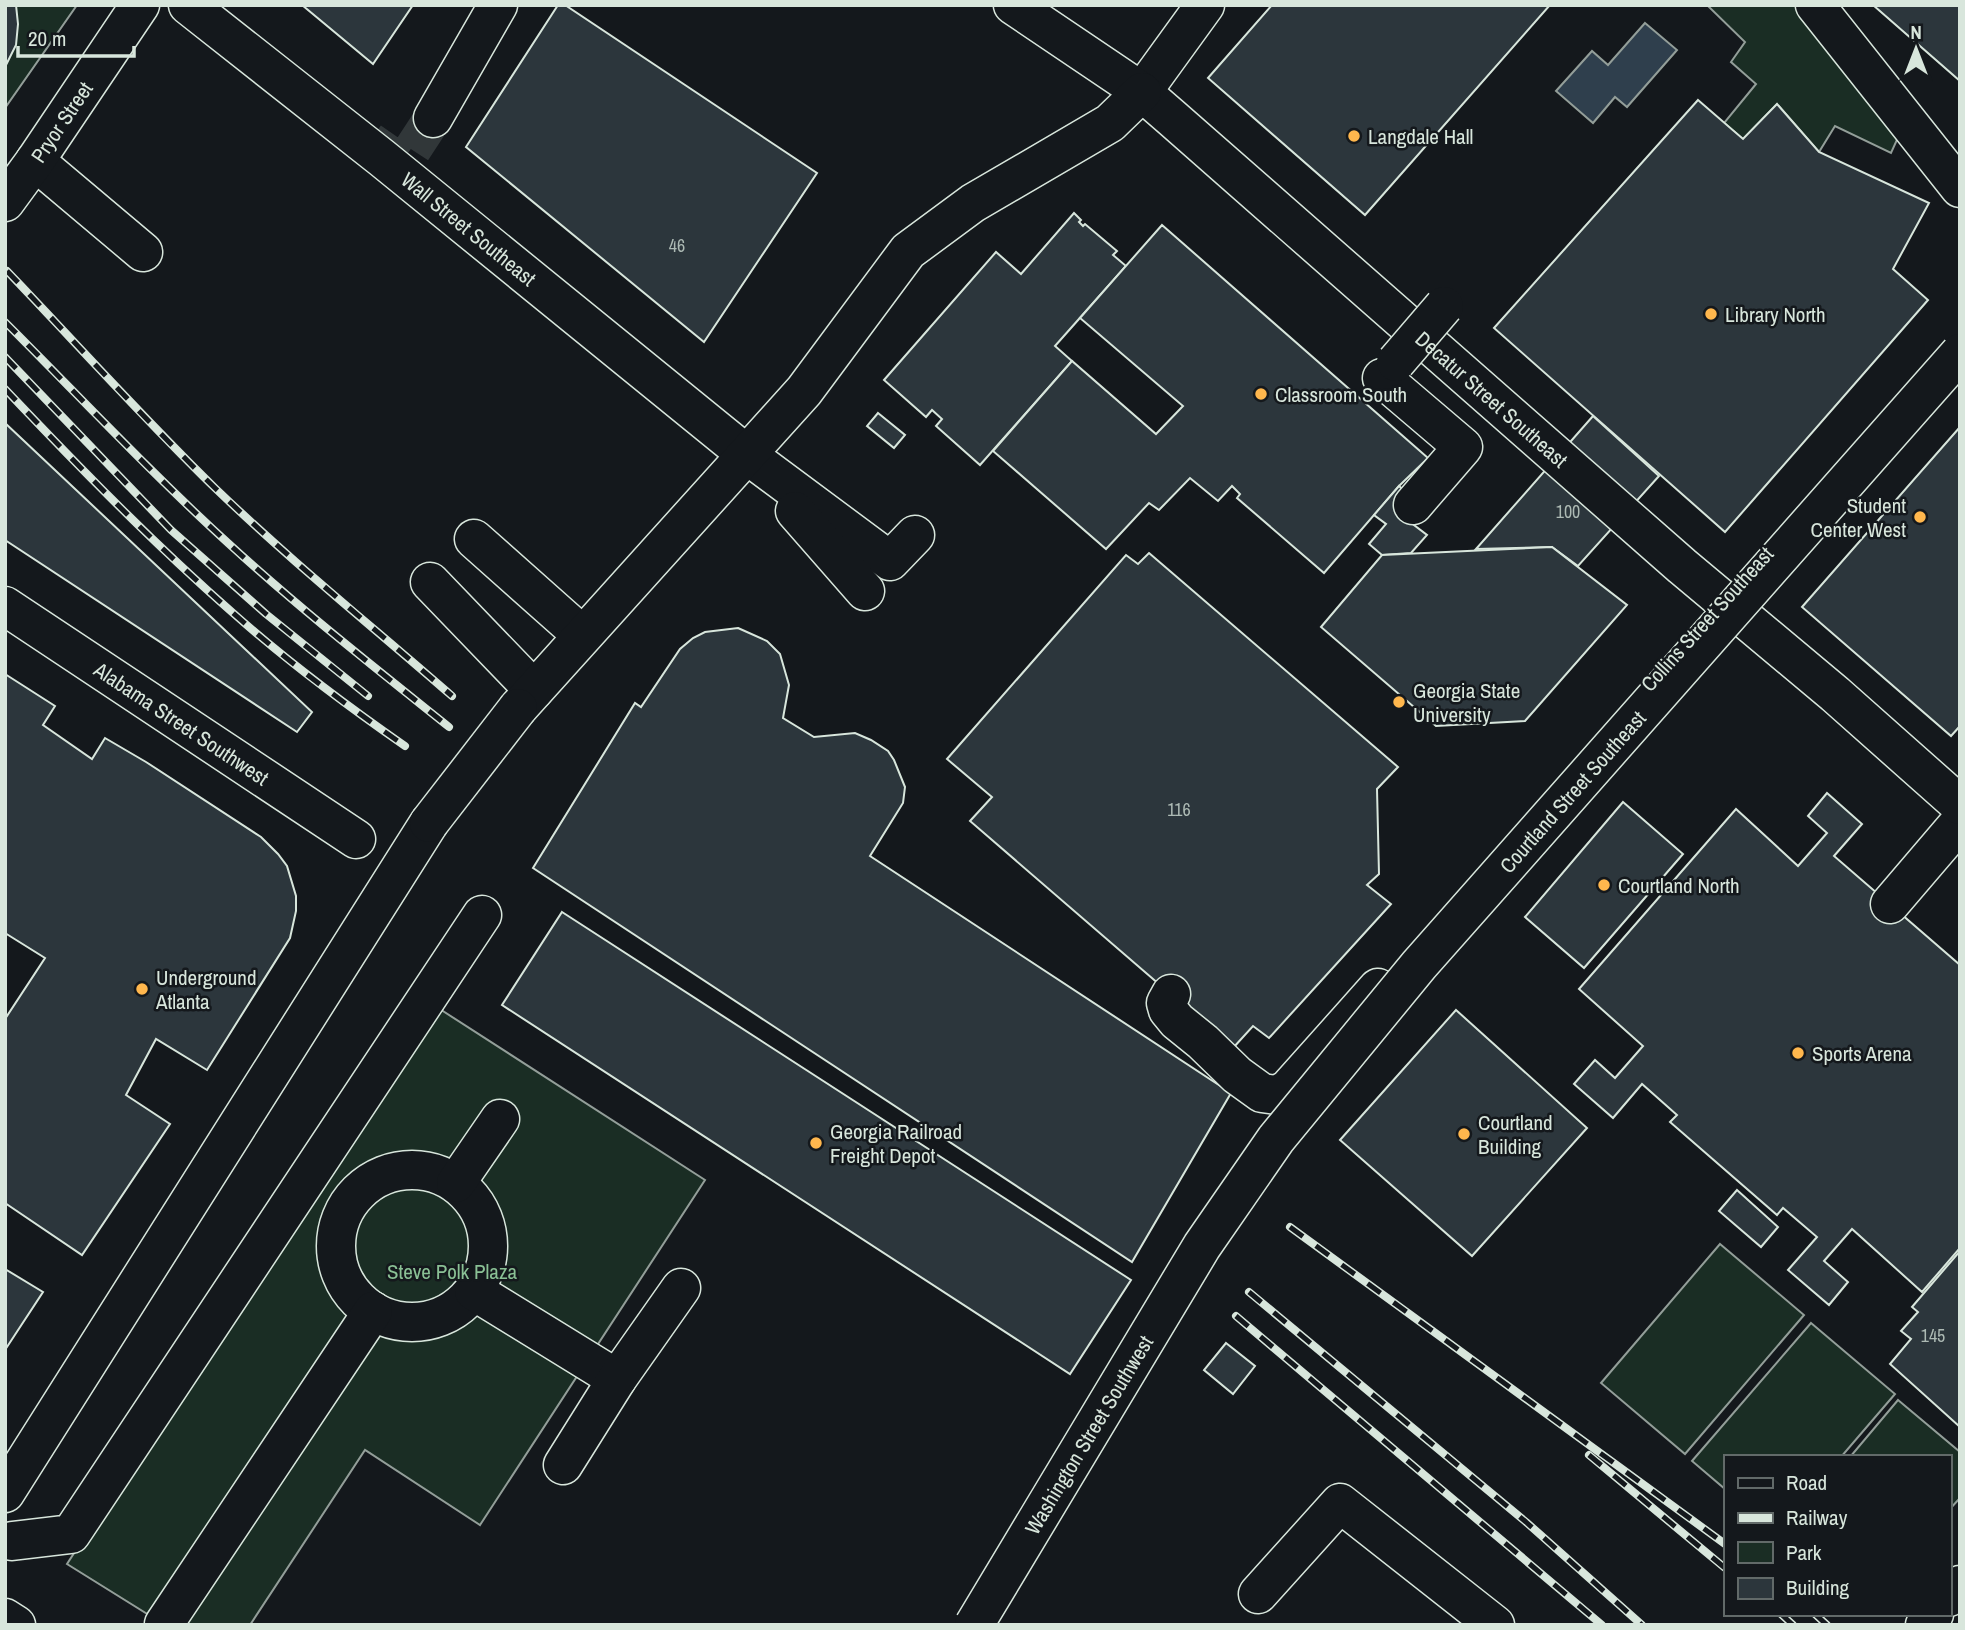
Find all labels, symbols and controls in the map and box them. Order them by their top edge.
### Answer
scale bar [18,14,133,58]
north arrow [1881,14,1951,84]
text: N [1910,19,1922,45]
text: 20 m [28,24,66,53]
street label: Pryor Street [24,75,99,168]
place label: Langdale Hall [1368,122,1473,151]
marker: Langdale Hall [1346,128,1362,144]
street label: Wall Street Southeast [395,165,543,292]
house number: 46 [669,233,685,258]
place label: Library North [1725,300,1826,329]
marker: Library North [1703,306,1719,322]
street label: Decatur Street Southeast [1410,324,1574,474]
place label: Classroom South [1275,380,1407,409]
marker: Classroom South [1253,386,1269,402]
place label: Student Center West [1811,491,1906,544]
house number: 100 [1556,499,1580,524]
marker: Student Center West [1912,509,1928,525]
street label: Collins Street Southeast [1634,540,1780,698]
street label: Alabama Street Southwest [88,654,275,792]
place label: Georgia State University [1413,676,1520,729]
marker: Georgia State University [1391,694,1407,710]
street label: Courtland Street Southeast [1493,704,1652,879]
house number: 116 [1167,797,1191,822]
place label: Courtland North [1618,871,1740,900]
marker: Courtland North [1596,877,1612,893]
place label: Underground Atlanta [155,963,257,1016]
marker: Underground Atlanta [134,981,150,997]
place label: Sports Arena [1812,1039,1912,1068]
marker: Sports Arena [1790,1045,1806,1061]
place label: Courtland Building [1478,1108,1553,1161]
place label: Georgia Railroad Freight Depot [830,1117,962,1170]
marker: Courtland Building [1456,1126,1472,1142]
marker: Georgia Railroad Freight Depot [808,1135,824,1151]
park label: Steve Polk Plaza [387,1257,518,1286]
house number: 145 [1921,1323,1945,1348]
street label: Washington Street Southwest [1017,1330,1160,1540]
legend [1724,1455,1951,1616]
text: Road [1786,1468,1827,1497]
text: Railway [1786,1503,1848,1532]
text: Park [1786,1538,1822,1567]
text: Building [1786,1573,1850,1602]

